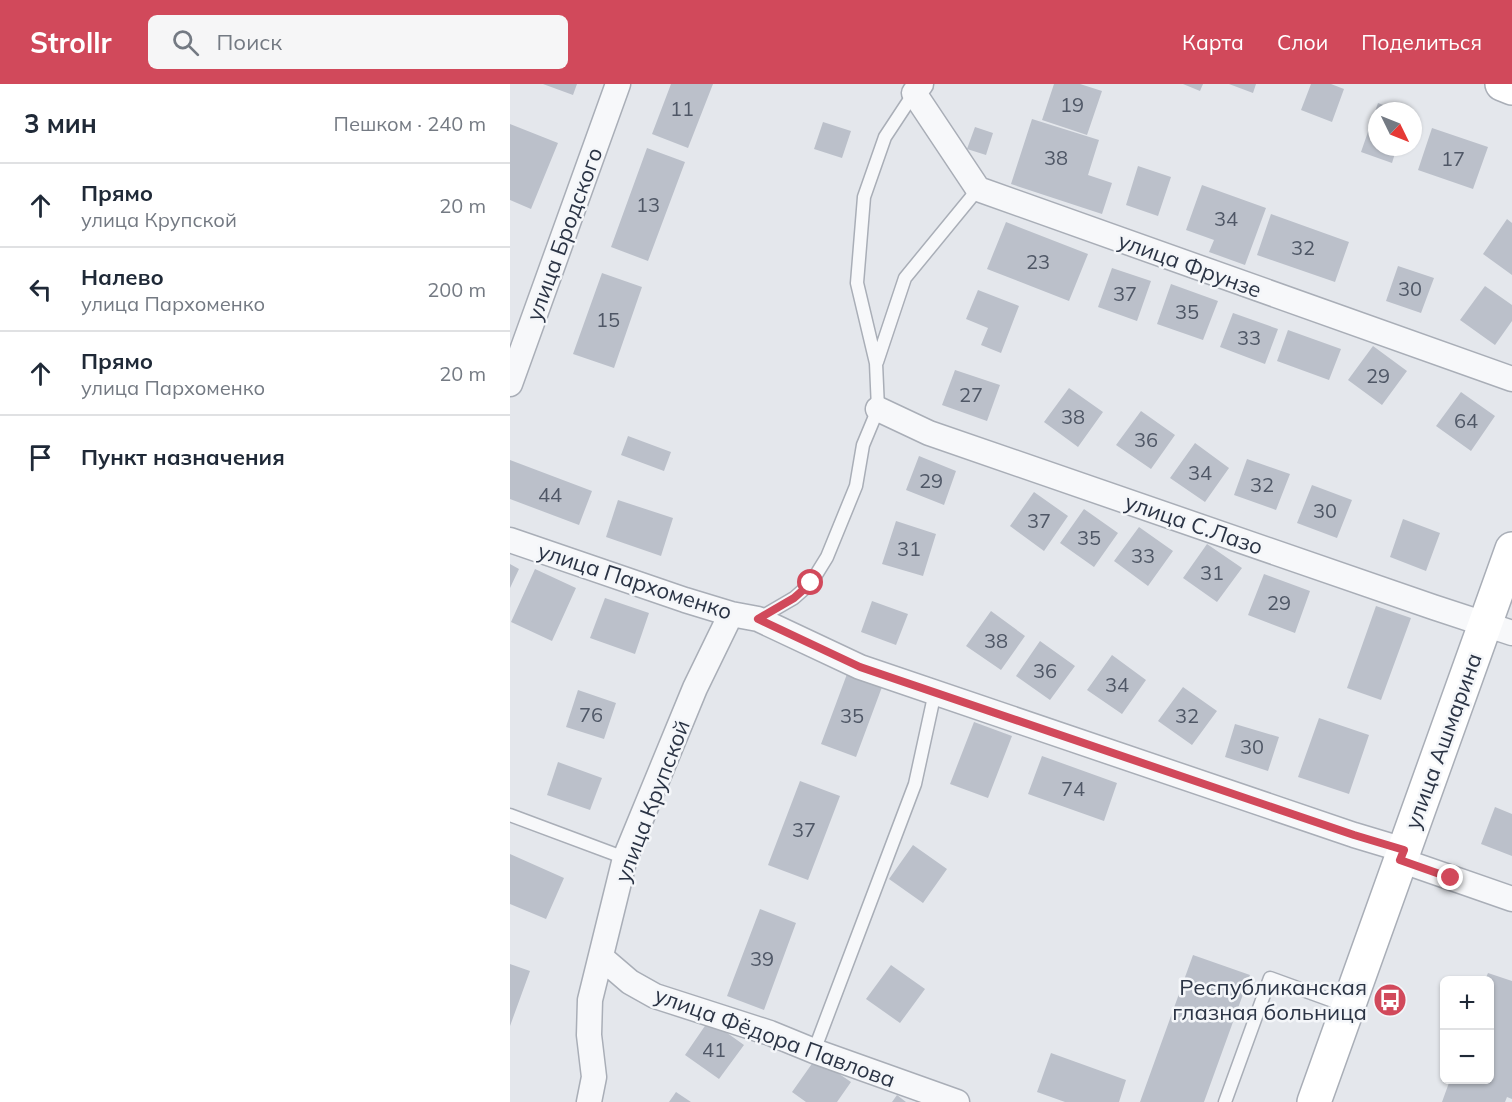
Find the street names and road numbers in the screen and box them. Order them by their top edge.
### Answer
street label: улица Бродского [520,143,608,325]
street label: улица Фрунзе [1114,226,1266,304]
street label: улица С.Лазо [1121,487,1267,561]
street label: улица Пархоменко [534,536,736,626]
street label: улица Ашмарина [1398,649,1488,833]
street label: улица Крупской [608,716,696,886]
street label: улица Фёдора Павлова [651,980,899,1094]

